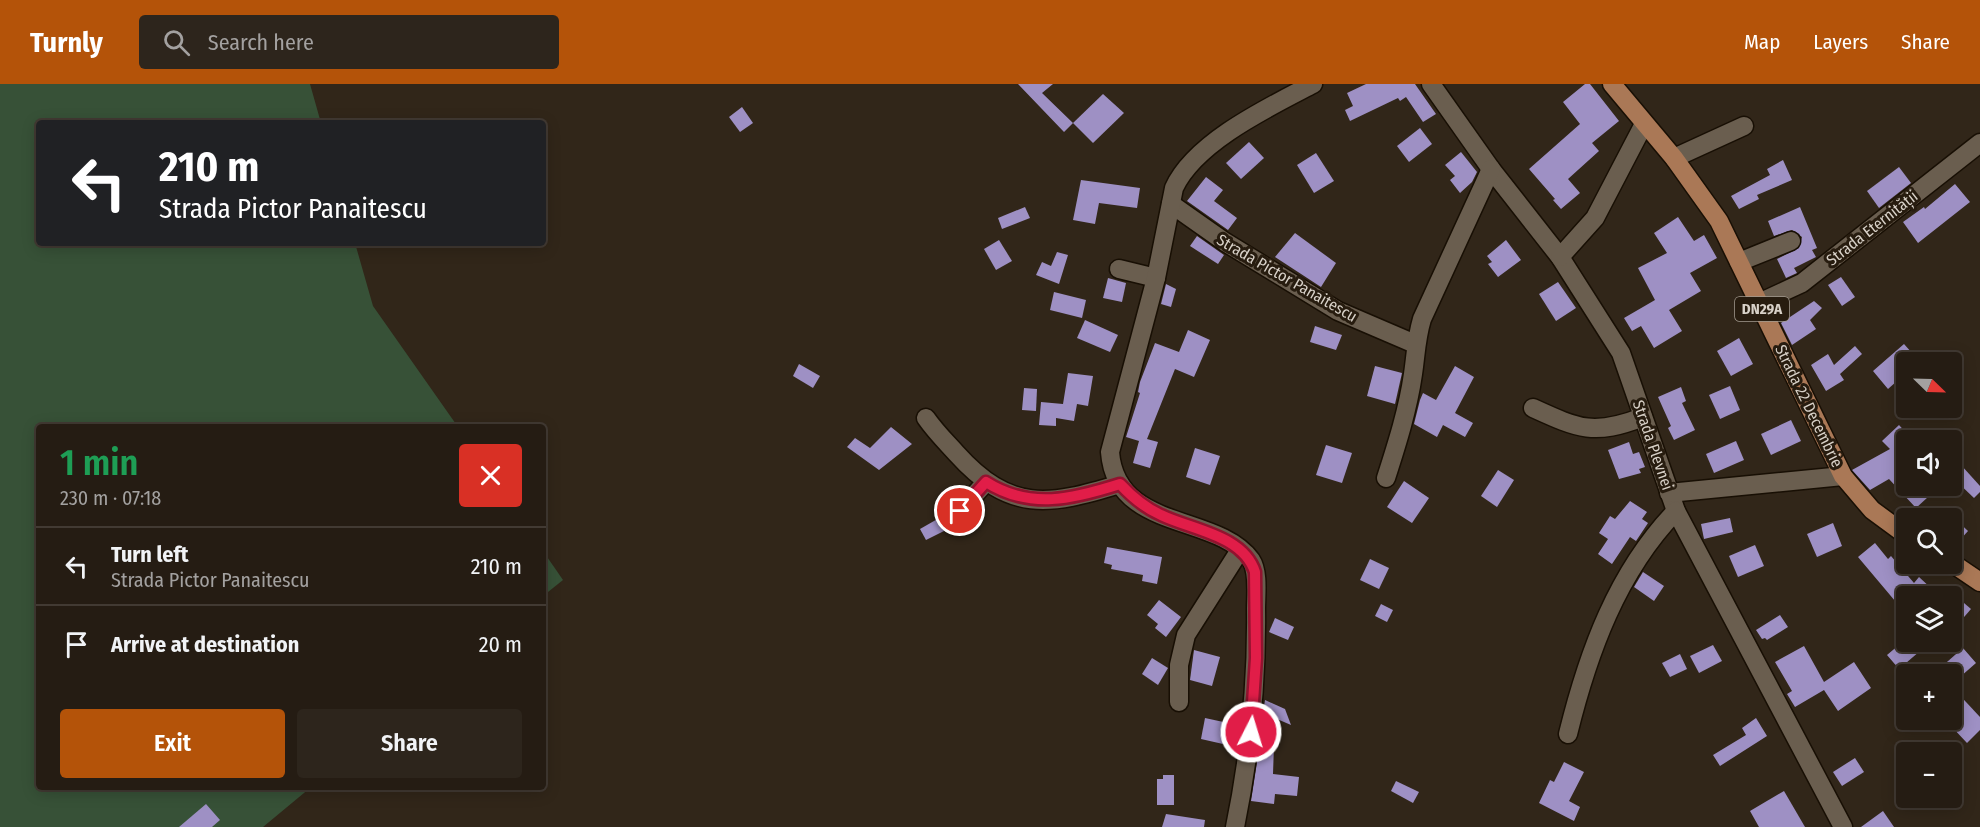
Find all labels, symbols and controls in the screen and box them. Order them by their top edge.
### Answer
search box [139,15,559,69]
text: Turnly [30,26,103,59]
icon: search [160,26,193,59]
text: Search here [208,29,314,56]
text: Map [1744,29,1780,55]
text: Layers [1813,29,1868,55]
text: Share [1901,29,1950,55]
text: 210 m [159,142,259,192]
icon: left [60,144,138,222]
street label: Strada Eternității [1823,186,1922,270]
text: Strada Pictor Panaitescu [159,193,427,225]
street label: Strada Pictor Panaitescu [1213,230,1361,326]
road number: DN29A [1735,297,1789,321]
street label: Strada 22 Decembrie [1771,342,1847,471]
north arrow [1896,352,1962,418]
map controls [1896,352,1962,808]
street label: Strada Plevnei [1629,397,1677,493]
button: sound [1896,430,1962,496]
text: 1 min [60,441,138,485]
button: close [459,444,522,507]
pin [934,485,985,536]
text: 230 m · 07:18 [60,486,161,510]
icon: arrive [943,494,976,527]
button: search [1896,508,1962,574]
text: Turn left [111,541,189,568]
icon: left [60,550,93,583]
text: 210 m [471,553,522,580]
text: Strada Pictor Panaitescu [111,568,309,592]
button: layers [1896,586,1962,652]
icon: arrive [60,628,93,661]
text: Arrive at destination [111,631,299,658]
text: 20 m [479,631,522,658]
button: + [1896,664,1962,730]
position arrow [1219,700,1283,764]
button: Exit [60,709,285,778]
button: Share [297,709,522,778]
button: − [1896,742,1962,808]

